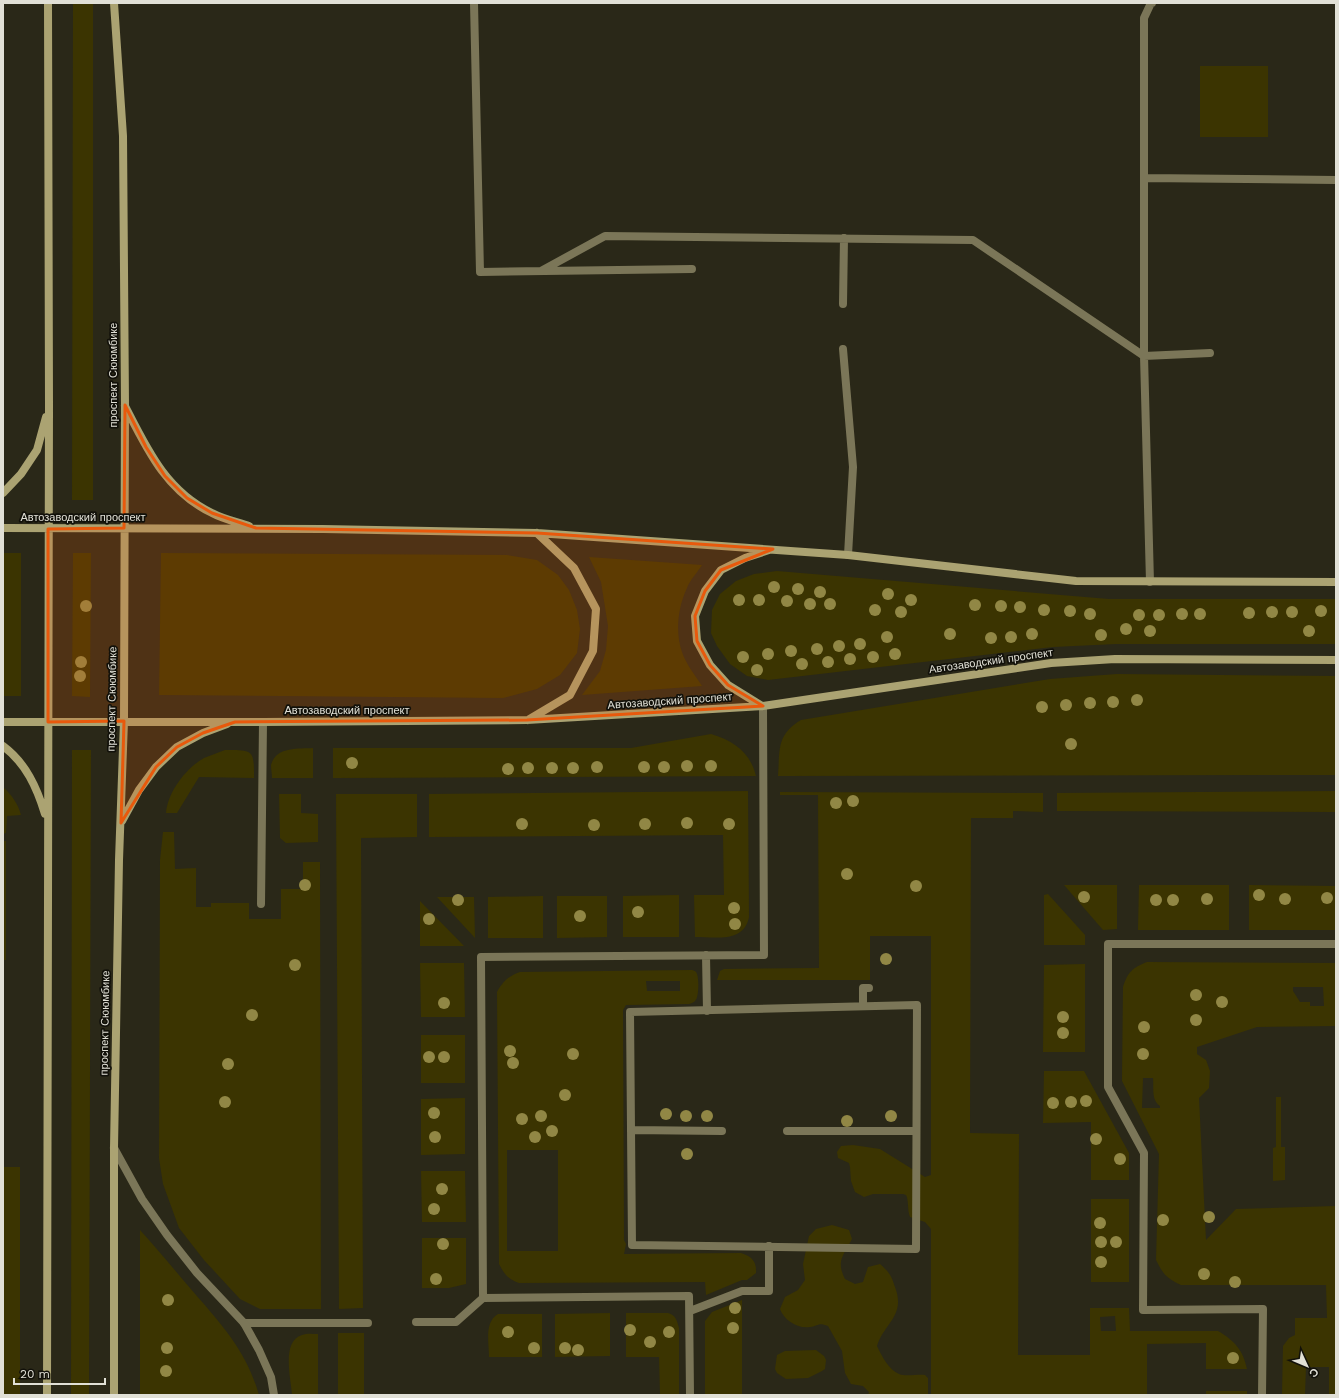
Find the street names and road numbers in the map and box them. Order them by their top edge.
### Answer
street label: проспект Сююмбике [107,323,120,427]
street label: Автозаводский проспект [20,511,146,524]
street label: Автозаводский проспект [928,646,1054,676]
street label: проспект Сююмбике [105,647,119,751]
street label: Автозаводский проспект [607,690,733,712]
street label: Автозаводский проспект [284,704,410,717]
street label: проспект Сююмбике [98,971,112,1075]

